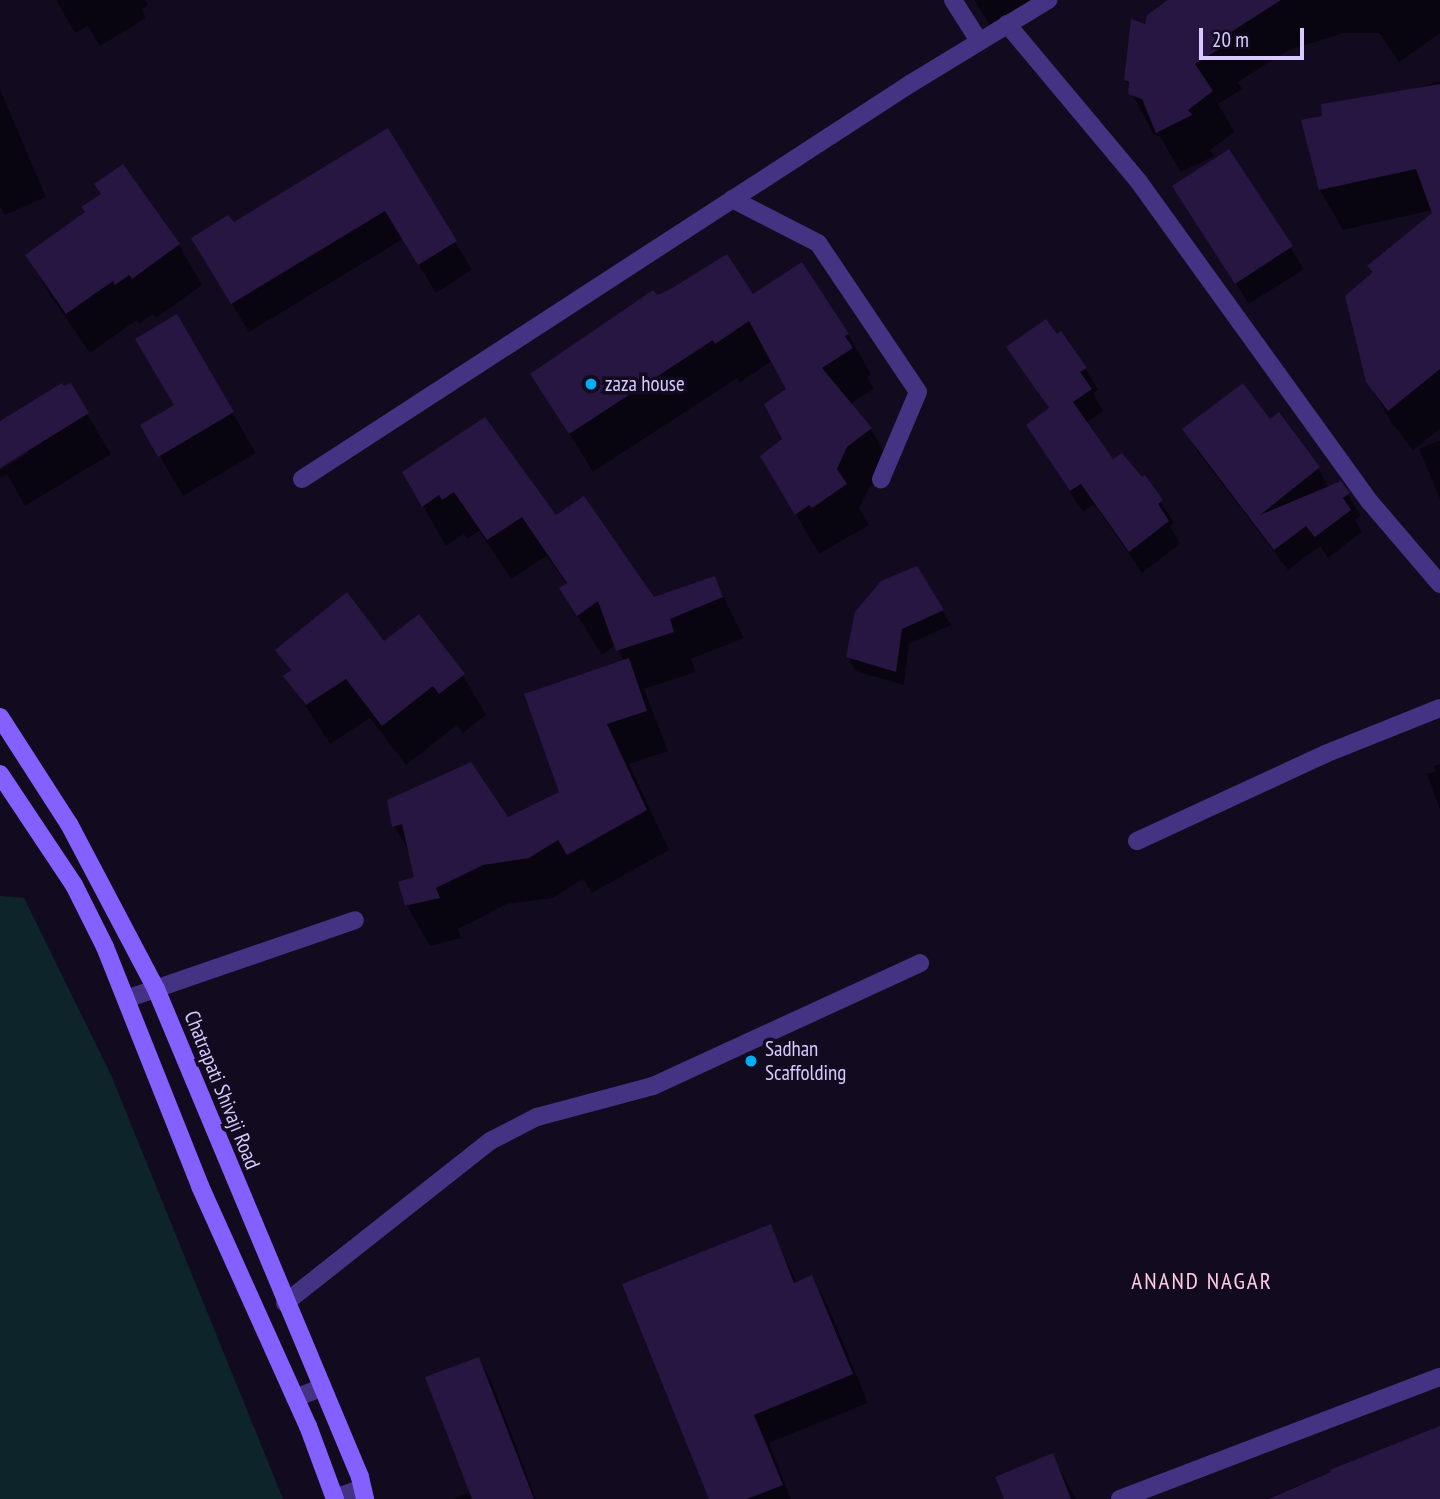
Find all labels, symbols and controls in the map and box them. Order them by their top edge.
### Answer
scale bar [1202,14,1307,58]
text: 20 m [1212,26,1249,53]
place label: zaza house [605,371,685,397]
marker: zaza house [583,376,599,392]
street label: Chatrapati Shivaji Road [179,1007,265,1173]
place label: Sadhan Scaffolding [765,1036,846,1086]
marker: Sadhan Scaffolding [743,1053,759,1069]
district label: ANAND NAGAR [1133,1267,1271,1295]

